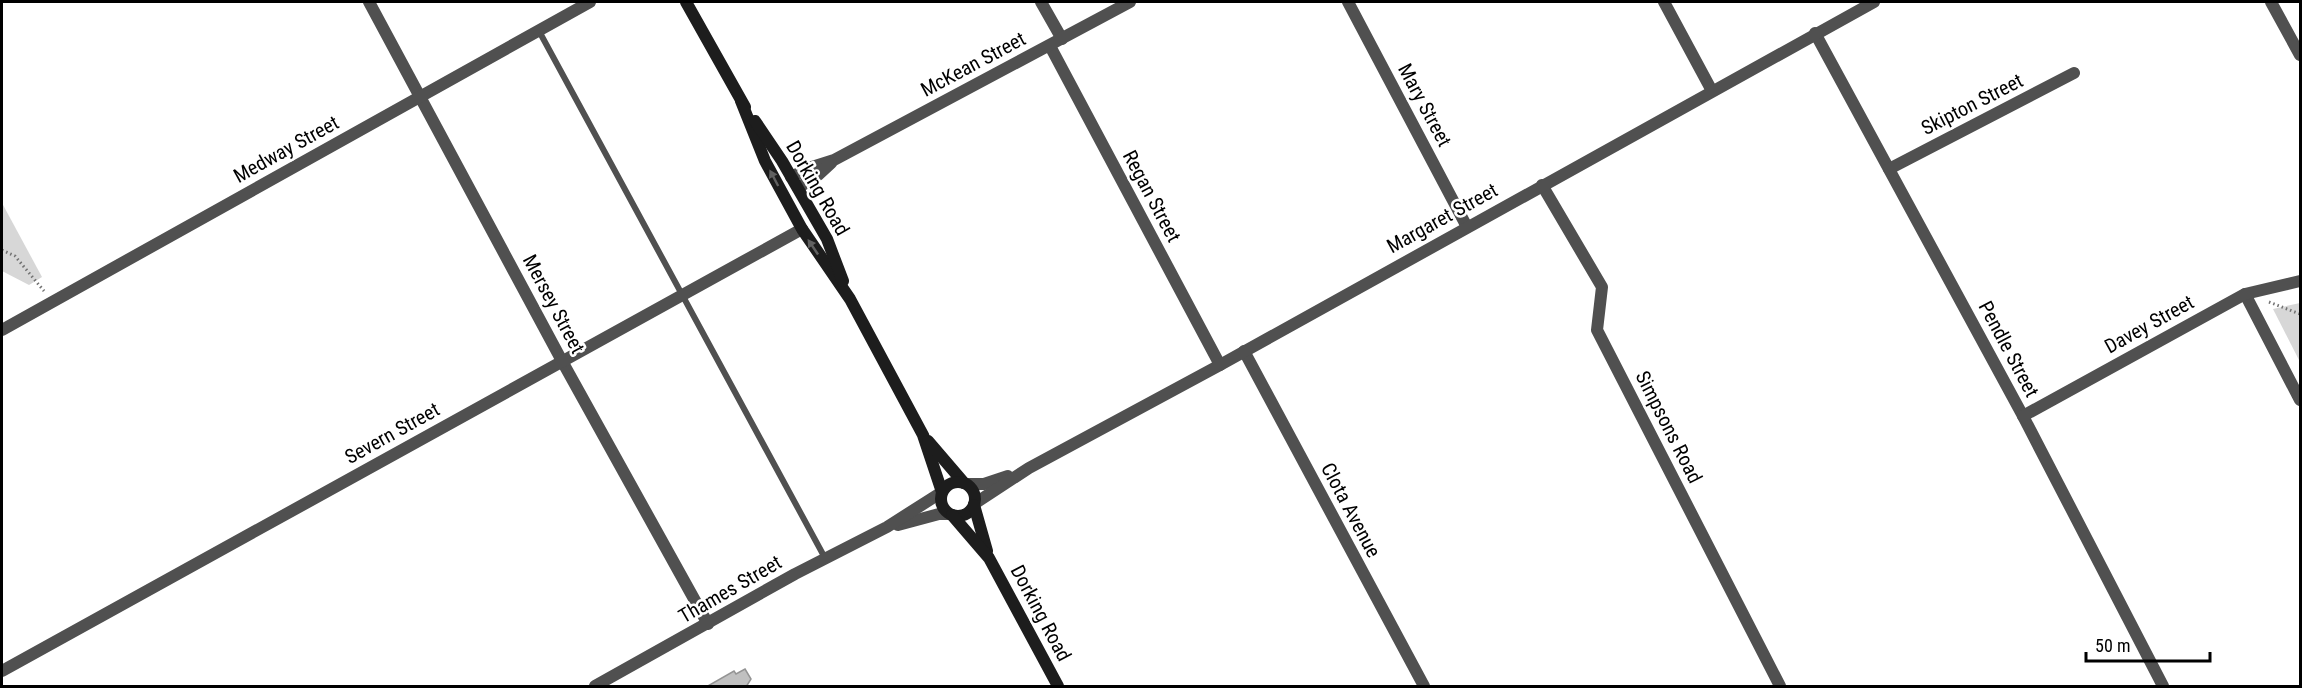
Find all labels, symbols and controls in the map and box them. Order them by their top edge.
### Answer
street label: McKean Street [917,26,1030,102]
street label: Mary Street [1393,59,1457,151]
street label: Skipton Street [1917,68,2027,140]
street label: Medway Street [229,110,343,188]
street label: Dorking Road [781,136,855,240]
street label: Regan Street [1118,146,1186,246]
one-way arrow [769,169,779,186]
street label: Margaret Street [1383,178,1502,258]
one-way arrow [807,240,819,256]
street label: Mersey Street [518,250,590,358]
street label: Davey Street [2100,290,2198,358]
street label: Pendle Street [1974,297,2044,401]
street label: Simpsons Road [1630,367,1708,487]
street label: Severn Street [340,397,444,469]
street label: Clota Avenue [1316,459,1386,561]
street label: Thames Street [674,550,786,628]
street label: Dorking Road [1006,561,1076,665]
scale bar [2086,625,2210,663]
text: 50 m [2095,635,2130,656]

